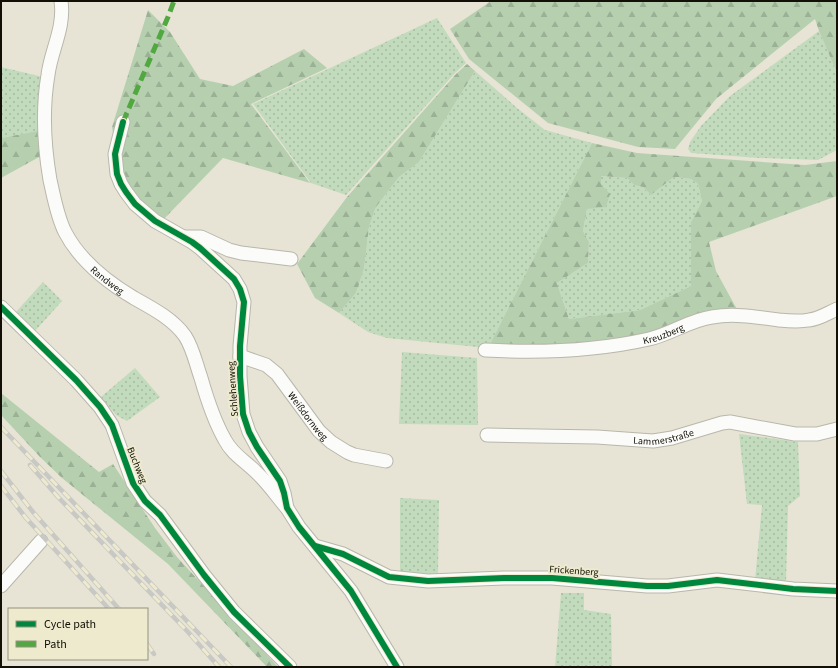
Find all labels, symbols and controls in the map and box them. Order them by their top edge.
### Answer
street label: Randweg [87,263,127,298]
street label: Kreuzberg [642,321,686,348]
street label: Schlehenweg [224,361,242,417]
street label: Weißdornweg [284,389,331,444]
street label: Lammerstraße [633,426,696,449]
street label: Buchweg [123,445,151,486]
street label: Frickenberg [549,562,599,580]
legend [8,608,148,660]
text: Cycle path [44,616,96,633]
text: Path [44,636,67,653]

